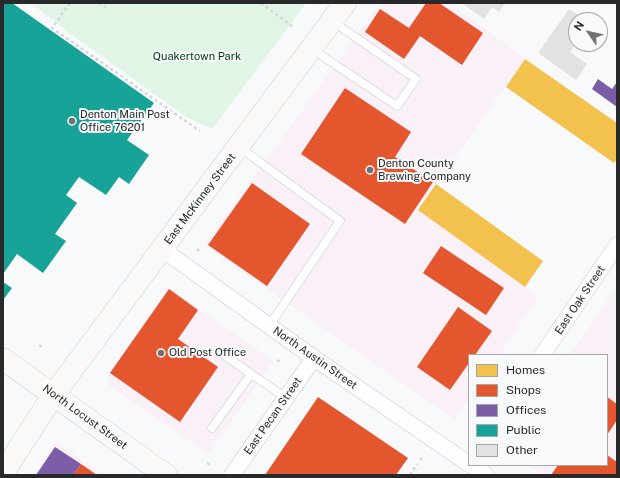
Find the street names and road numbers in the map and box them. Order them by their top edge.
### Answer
street label: East McKinney Street [161,151,239,247]
street label: East Oak Street [552,263,608,337]
street label: North Austin Street [270,324,360,392]
street label: East Pecan Street [241,375,305,457]
street label: North Locust Street [40,382,130,452]

